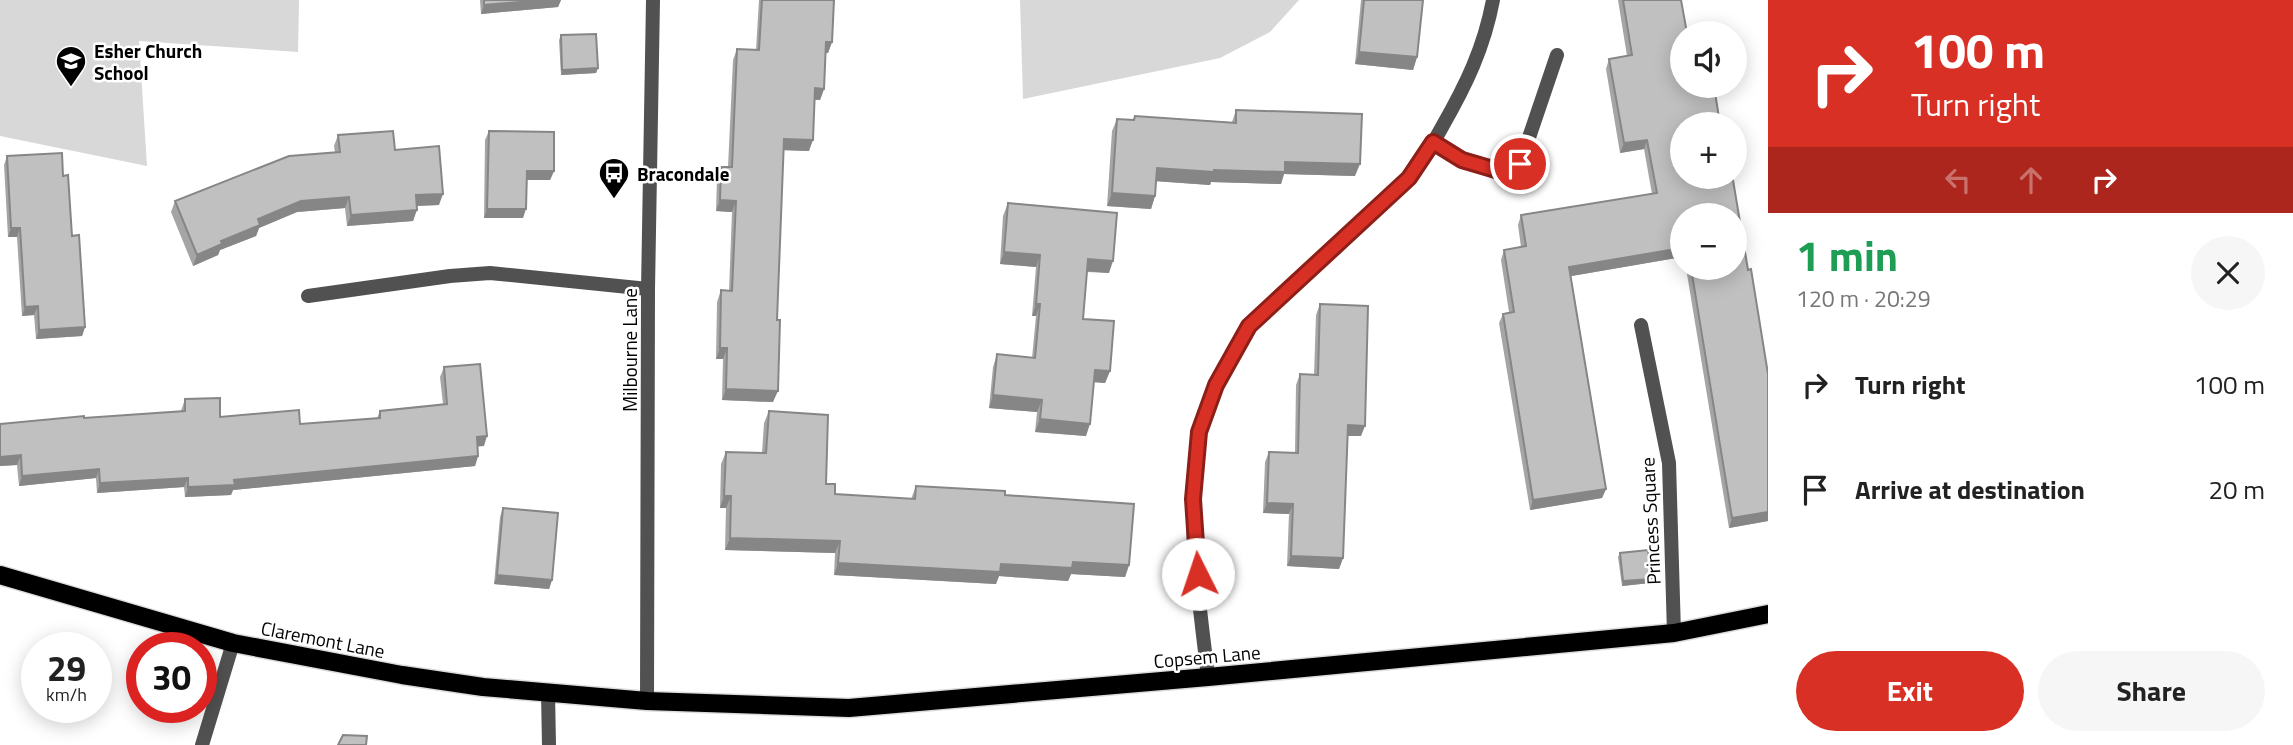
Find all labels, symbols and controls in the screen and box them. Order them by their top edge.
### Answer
text: 100 m [1911,12,2045,87]
map controls [1670,21,1747,280]
button: sound [1670,21,1747,98]
icon: right [1796,28,1887,119]
place label: Esher Church School [94,36,202,87]
school or university icon: Esher Church School [54,44,88,88]
text: Turn right [1911,80,2040,128]
button: + [1670,112,1747,189]
pin [1490,134,1550,194]
icon: arrive [1501,145,1539,183]
bus stop icon: Bracondale [597,156,631,200]
place label: Bracondale [637,159,730,188]
icon: left [1939,161,1977,199]
icon: ahead [2012,161,2050,199]
icon: right [2085,161,2123,199]
button: − [1670,203,1747,280]
text: 1 min [1796,223,1898,287]
button: close [2191,236,2265,310]
text: 120 m · 20:29 [1796,281,1931,316]
street label: Milbourne Lane [615,288,644,412]
text: Turn right [1855,365,1966,404]
text: 100 m [2194,365,2265,404]
icon: right [1796,366,1834,404]
street label: Princess Square [1632,456,1668,586]
text: Arrive at destination [1855,470,2085,509]
text: 20 m [2208,470,2265,509]
icon: arrive [1796,471,1834,509]
position arrow [1161,537,1235,611]
street label: Claremont Lane [259,613,387,665]
speed limit sign: 30 [126,632,217,723]
street label: Copsem Lane [1152,637,1262,675]
text: 29 [47,641,86,695]
button: Exit [1796,651,2024,731]
button: Share [2038,651,2265,731]
text: km/h [46,681,87,708]

